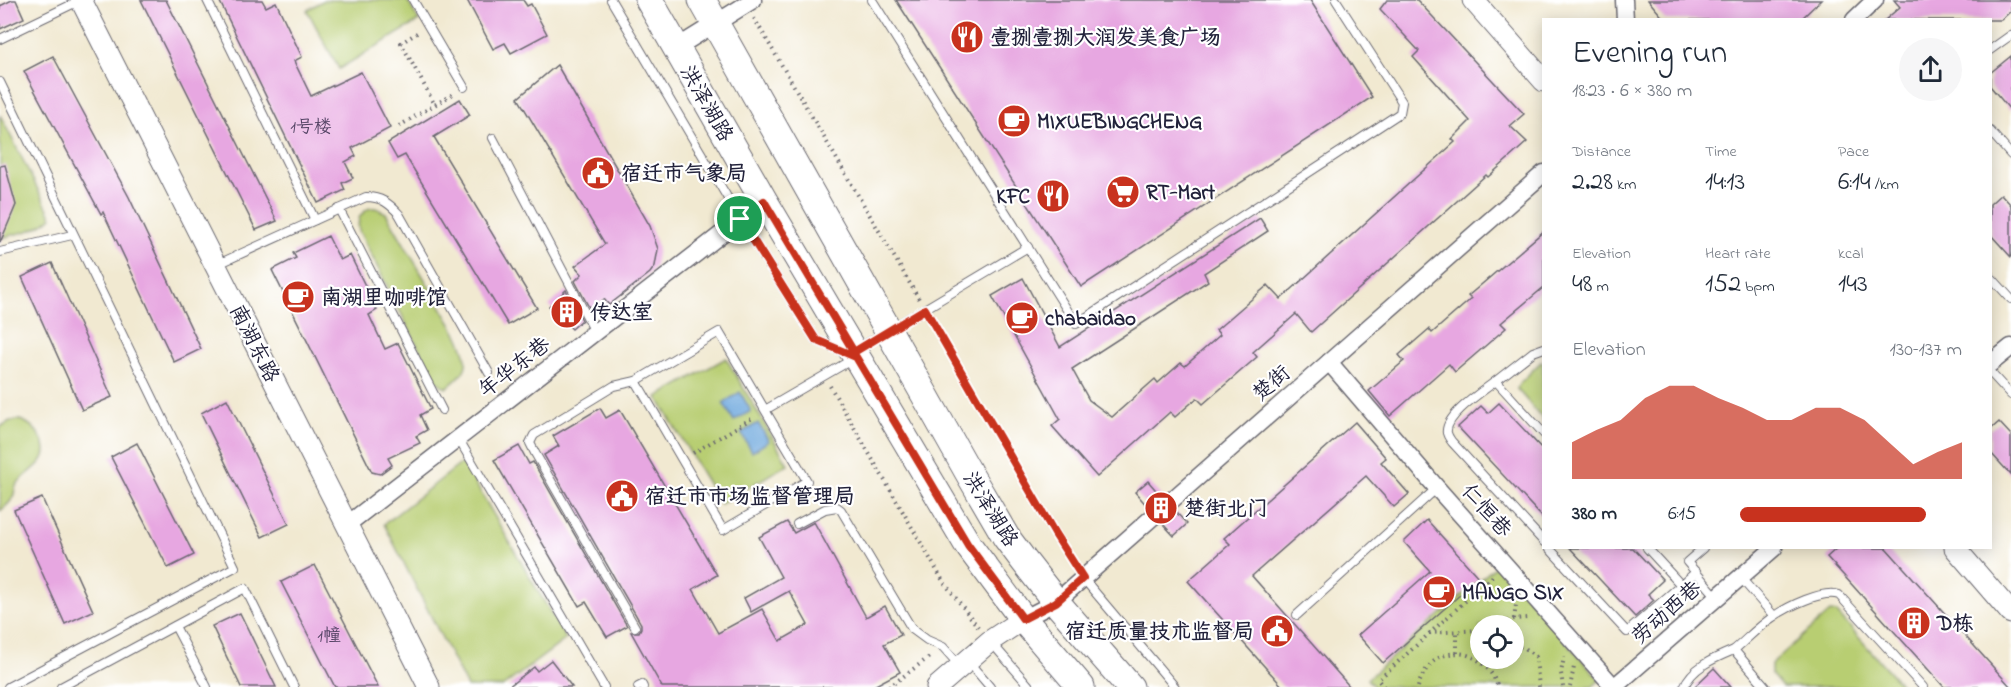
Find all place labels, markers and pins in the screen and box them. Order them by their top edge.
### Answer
restaurant icon: 壹捌壹捌大润发美食广场 [949,19,985,55]
place label: 壹捌壹捌大润发美食广场 [990,24,1221,54]
cafe icon: MIXUEBINGCHENG [996,103,1032,139]
place label: MIXUEBINGCHENG [1037,108,1202,138]
public building icon: 宿迁市气象局 [580,155,616,191]
place label: 宿迁市气象局 [621,160,747,190]
supermarket icon: RT-Mart [1105,174,1141,210]
restaurant icon: KFC [1035,178,1071,214]
place label: RT-Mart [1146,179,1216,209]
place label: KFC [996,183,1030,213]
pin [714,193,765,244]
cafe icon: 南湖里咖啡馆 [280,279,316,315]
place label: 南湖里咖啡馆 [321,284,447,314]
building icon: 传达室 [549,294,585,330]
place label: 传达室 [590,299,653,329]
cafe icon: chabaidao [1004,300,1040,336]
place label: chabaidao [1045,305,1136,335]
public building icon: 宿迁市市场监督管理局 [604,478,640,514]
place label: 宿迁市市场监督管理局 [645,483,855,513]
building icon: 楚街北门 [1143,490,1179,526]
place label: 楚街北门 [1184,495,1268,525]
cafe icon: MANGO SIX [1421,574,1457,610]
place label: MANGO SIX [1462,579,1565,609]
building icon: D栋 [1896,605,1932,641]
place label: D栋 [1936,610,1973,640]
public building icon: 宿迁质量技术监督局 [1259,613,1295,649]
place label: 宿迁质量技术监督局 [1065,618,1254,648]

